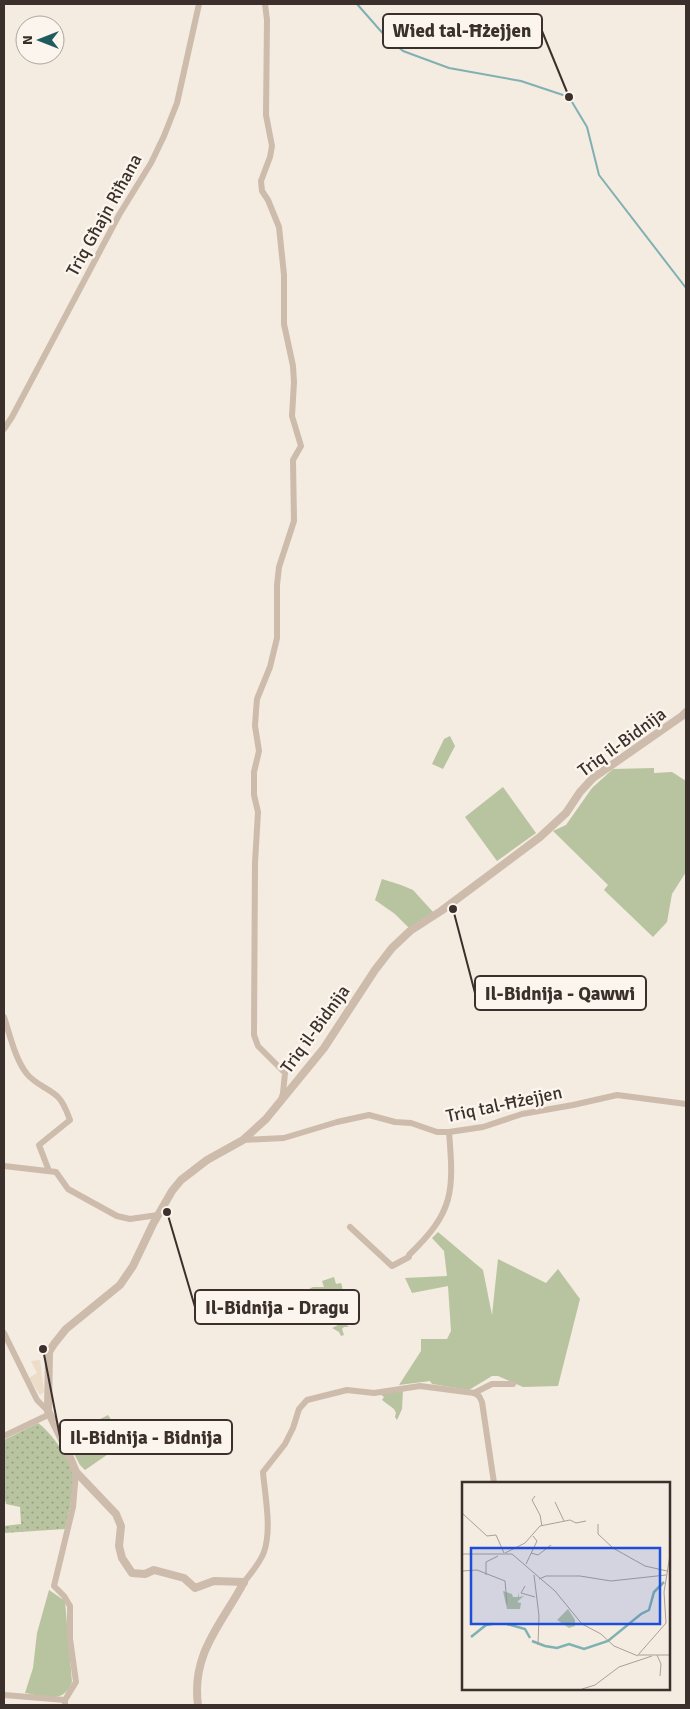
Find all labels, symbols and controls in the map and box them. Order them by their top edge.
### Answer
callout: Wied tal-Ħżejjen [383,14,542,48]
north arrow [15,15,65,65]
text: Wied tal-Ħżejjen [393,19,531,43]
text: N [19,35,36,45]
street label: Triq Għajn Riħana [61,150,147,280]
street label: Triq il-Bidnija [574,703,670,781]
callout: Il-Bidnija - Qawwi [475,976,646,1010]
street label: Triq il-Bidnija [276,981,354,1077]
text: Il-Bidnija - Qawwi [485,982,635,1006]
street label: Triq tal-Ħżejjen [444,1081,564,1127]
callout: Il-Bidnija - Dragu [195,1290,359,1324]
text: Il-Bidnija - Dragu [205,1296,349,1320]
callout: Il-Bidnija - Bidnija [60,1420,232,1454]
text: Il-Bidnija - Bidnija [70,1426,223,1450]
inset map [462,1482,670,1689]

